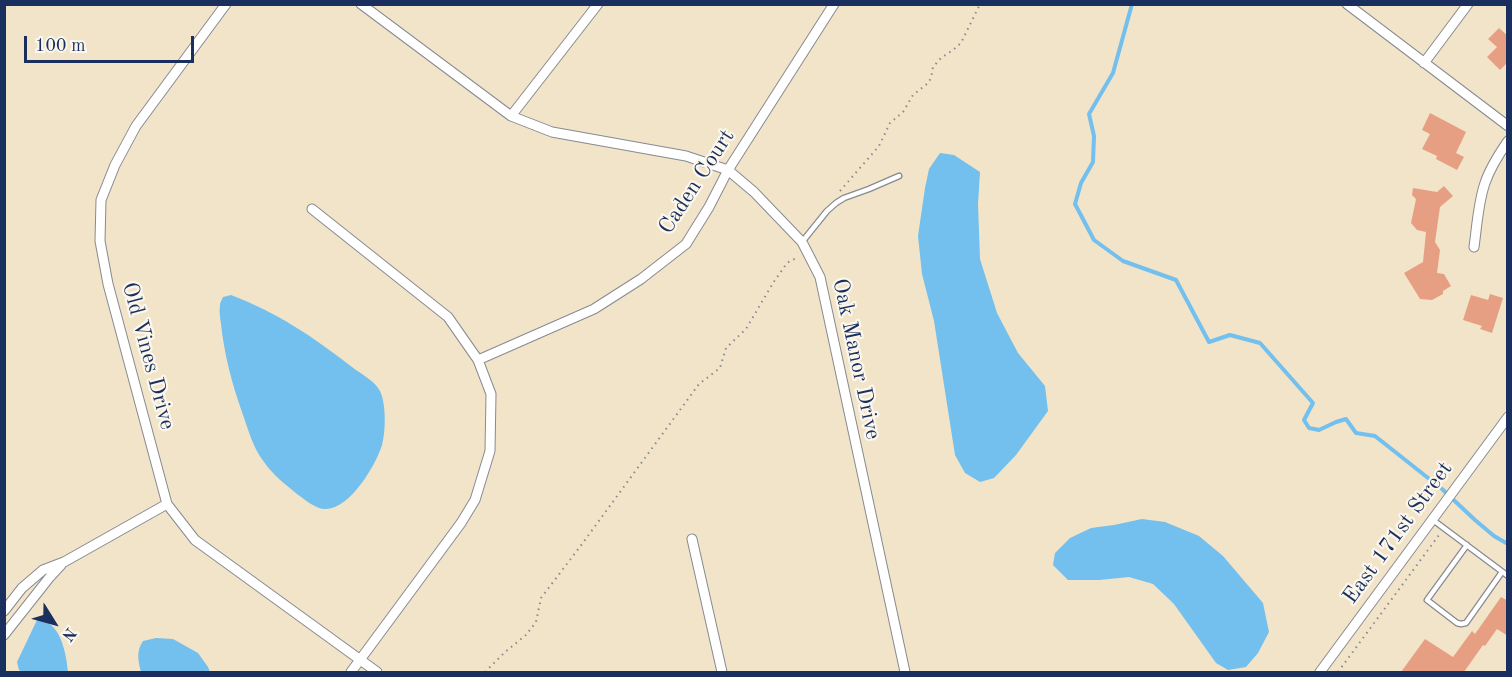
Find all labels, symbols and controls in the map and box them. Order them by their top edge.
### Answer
scale bar [27,24,196,62]
text: 100 m [35,37,86,55]
street label: Caden Court [653,125,741,239]
street label: Oak Manor Drive [826,276,886,442]
street label: Old Vines Drive [116,279,180,433]
street label: East 171st Street [1338,457,1458,609]
north arrow [24,593,84,653]
text: N [58,624,78,644]

